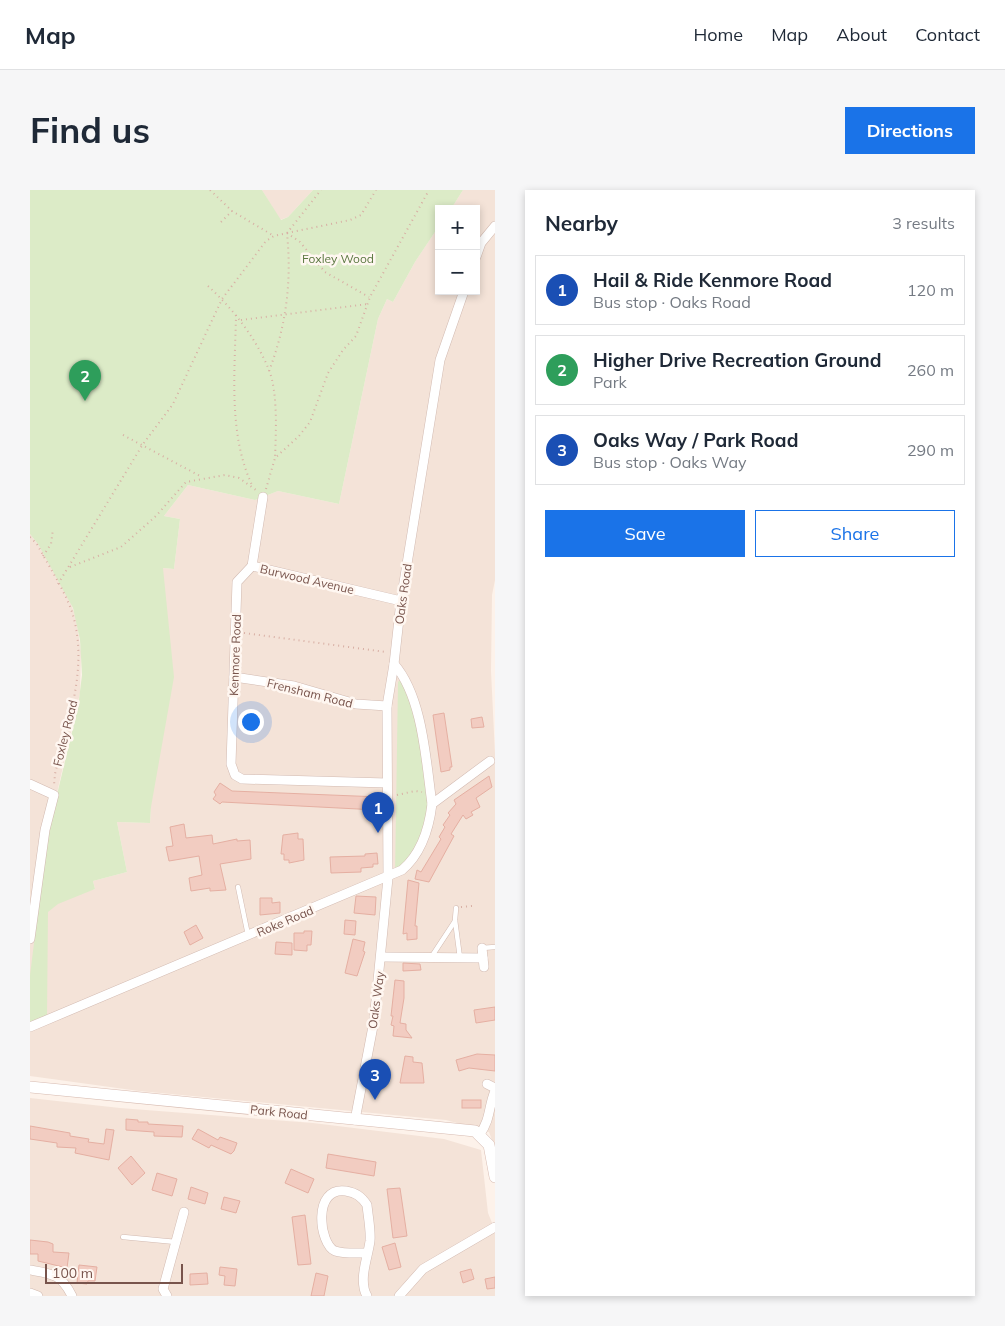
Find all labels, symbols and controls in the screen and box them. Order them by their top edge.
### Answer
text: Map [25,20,76,50]
text: Home [693,23,743,46]
text: Map [771,23,808,46]
text: About [836,23,887,46]
text: Contact [915,23,980,46]
button: Directions [845,107,975,154]
text: Find us [30,108,150,152]
map controls [435,205,480,295]
button: + [435,205,480,250]
text: Nearby [545,210,618,236]
text: 3 results [892,213,955,233]
button: − [435,250,480,295]
park label: Foxley Wood [302,251,374,266]
text: Hail & Ride Kenmore Road [593,268,832,292]
text: 1 [557,280,567,300]
text: 120 m [907,280,954,300]
text: Bus stop · Oaks Road [593,292,751,312]
text: Higher Drive Recreation Ground [593,348,882,372]
pin: 2 [69,360,101,401]
text: 2 [557,360,567,380]
text: 260 m [907,360,954,380]
text: Park [593,372,627,392]
text: Oaks Way / Park Road [593,428,798,452]
text: 3 [557,440,567,460]
text: 290 m [907,440,954,460]
text: Bus stop · Oaks Way [593,452,746,472]
button: Save [545,510,745,557]
button: Share [755,510,955,557]
street label: Burwood Avenue [259,561,355,597]
street label: Oaks Road [391,563,415,625]
street label: Kenmore Road [226,614,244,696]
street label: Frensham Road [266,675,354,711]
street label: Foxley Road [50,698,80,768]
your location [238,709,264,735]
pin: 1 [362,792,394,833]
street label: Roke Road [254,902,316,940]
street label: Oaks Way [365,970,388,1030]
pin: 3 [359,1059,391,1100]
street label: Park Road [249,1102,309,1122]
scale bar [45,1261,182,1284]
text: 100 m [52,1264,93,1282]

